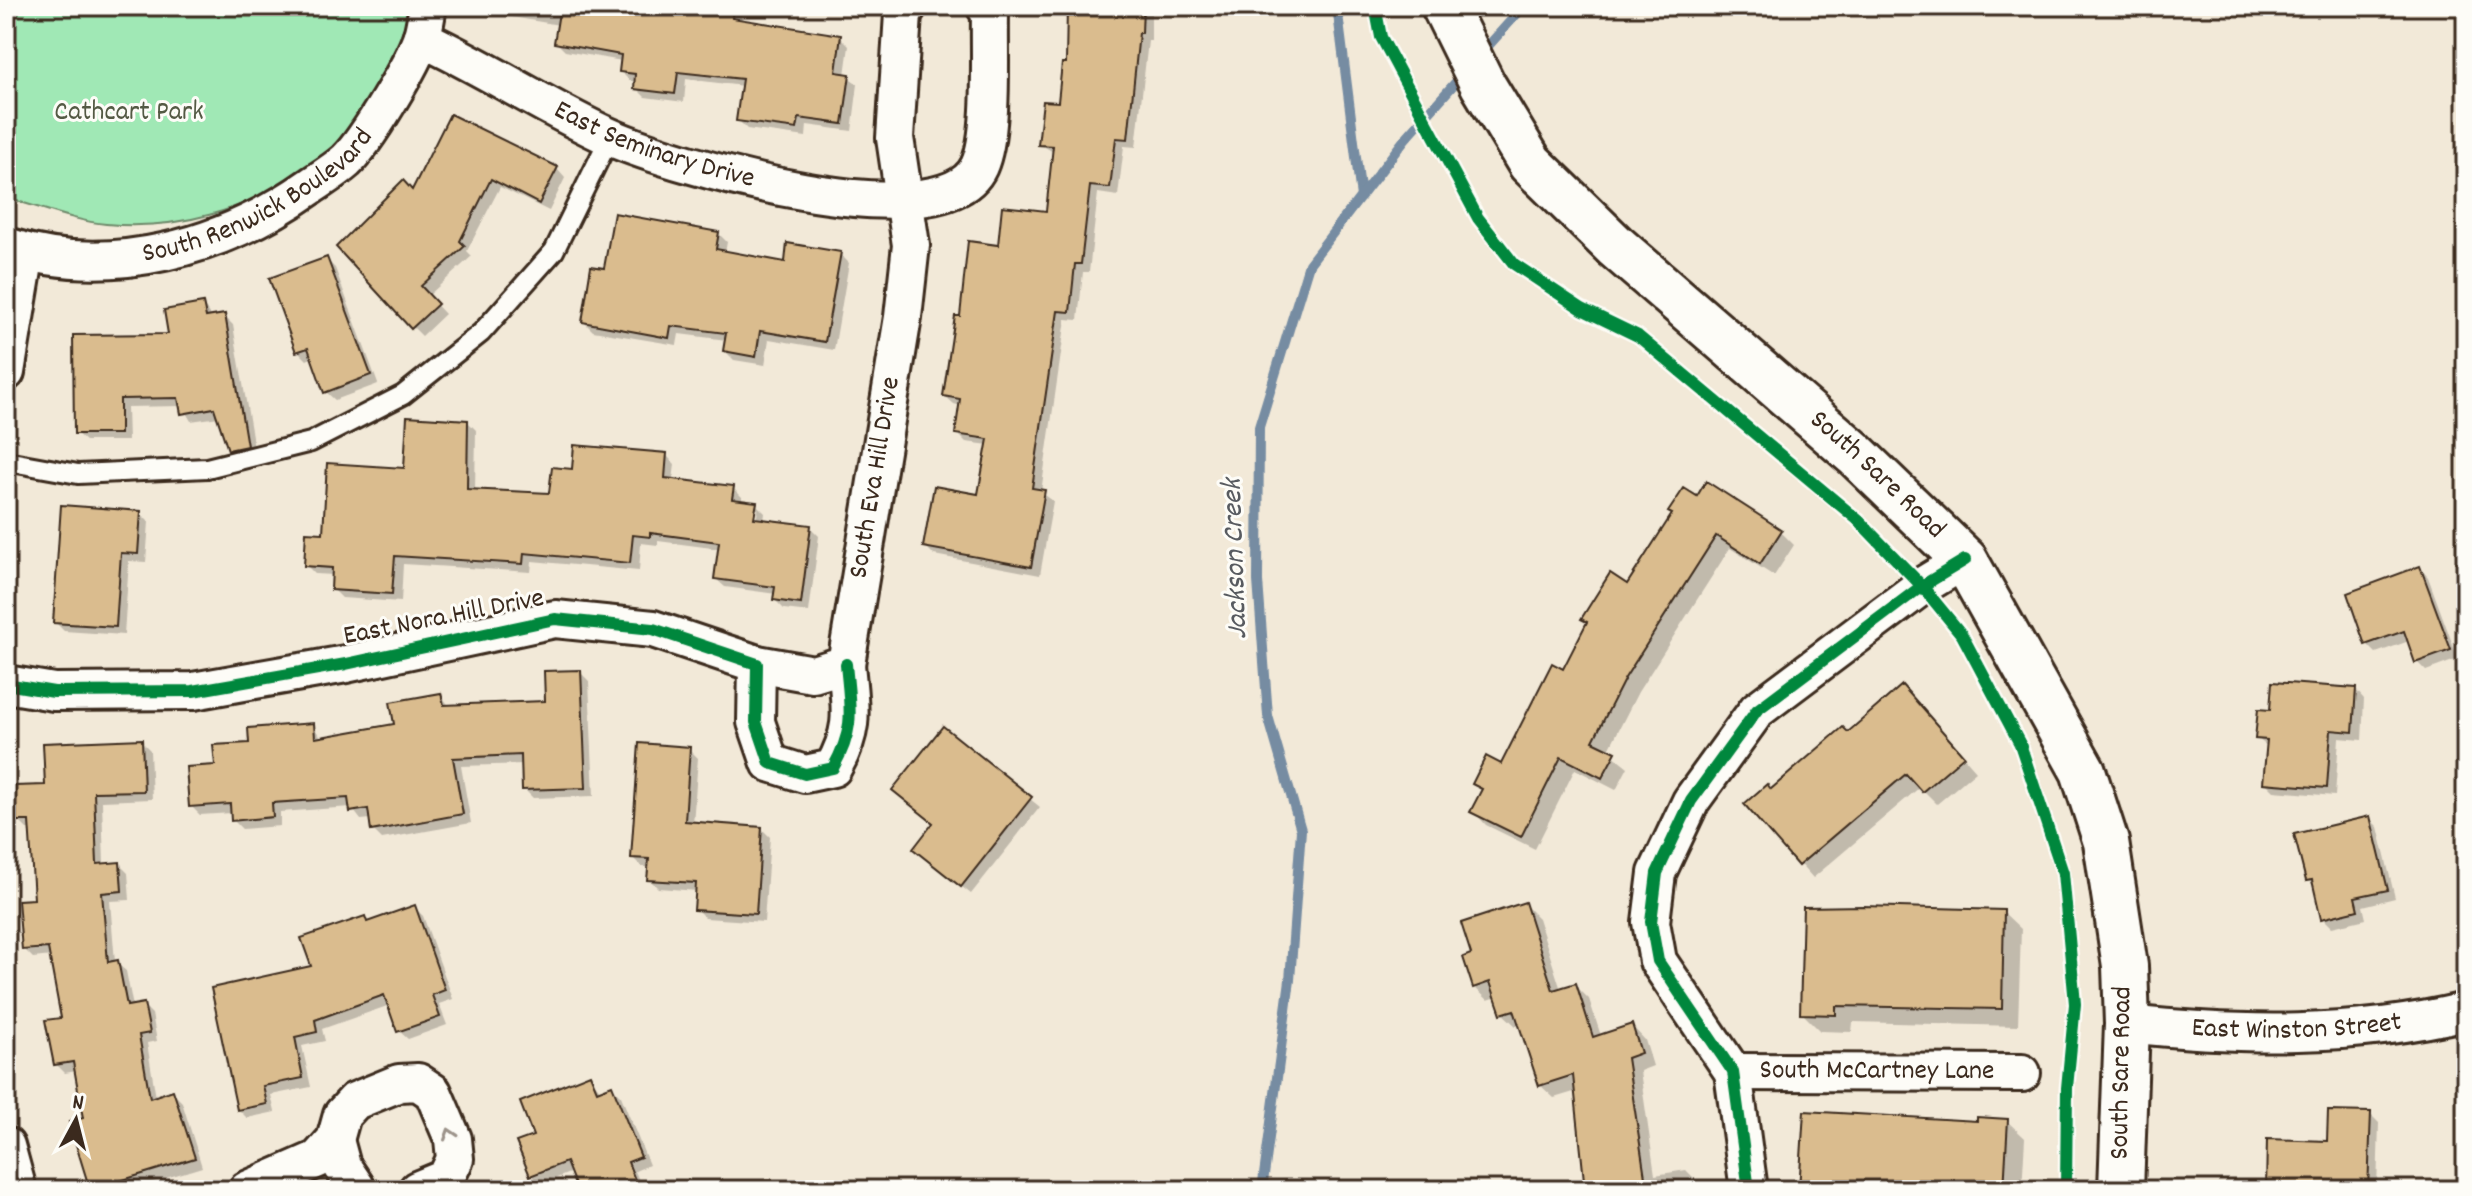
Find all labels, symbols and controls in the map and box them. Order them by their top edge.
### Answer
street label: East Seminary Drive [546,92,758,201]
park label: Cathcart Park [54,94,204,134]
street label: South Renwick Boulevard [140,121,385,276]
street label: South Eva Hill Drive [840,374,913,582]
street label: South Sare Road [1799,402,1953,550]
water label: Jackson Creek [1213,475,1261,640]
street label: East Nora Hill Drive [340,580,548,658]
street label: South Sare Road [2101,986,2145,1160]
street label: East Winston Street [2190,1004,2404,1052]
street label: South McCartney Lane [1760,1052,1994,1093]
north arrow [36,1080,116,1160]
text: N [71,1088,85,1120]
one-way arrow [443,1128,459,1142]

